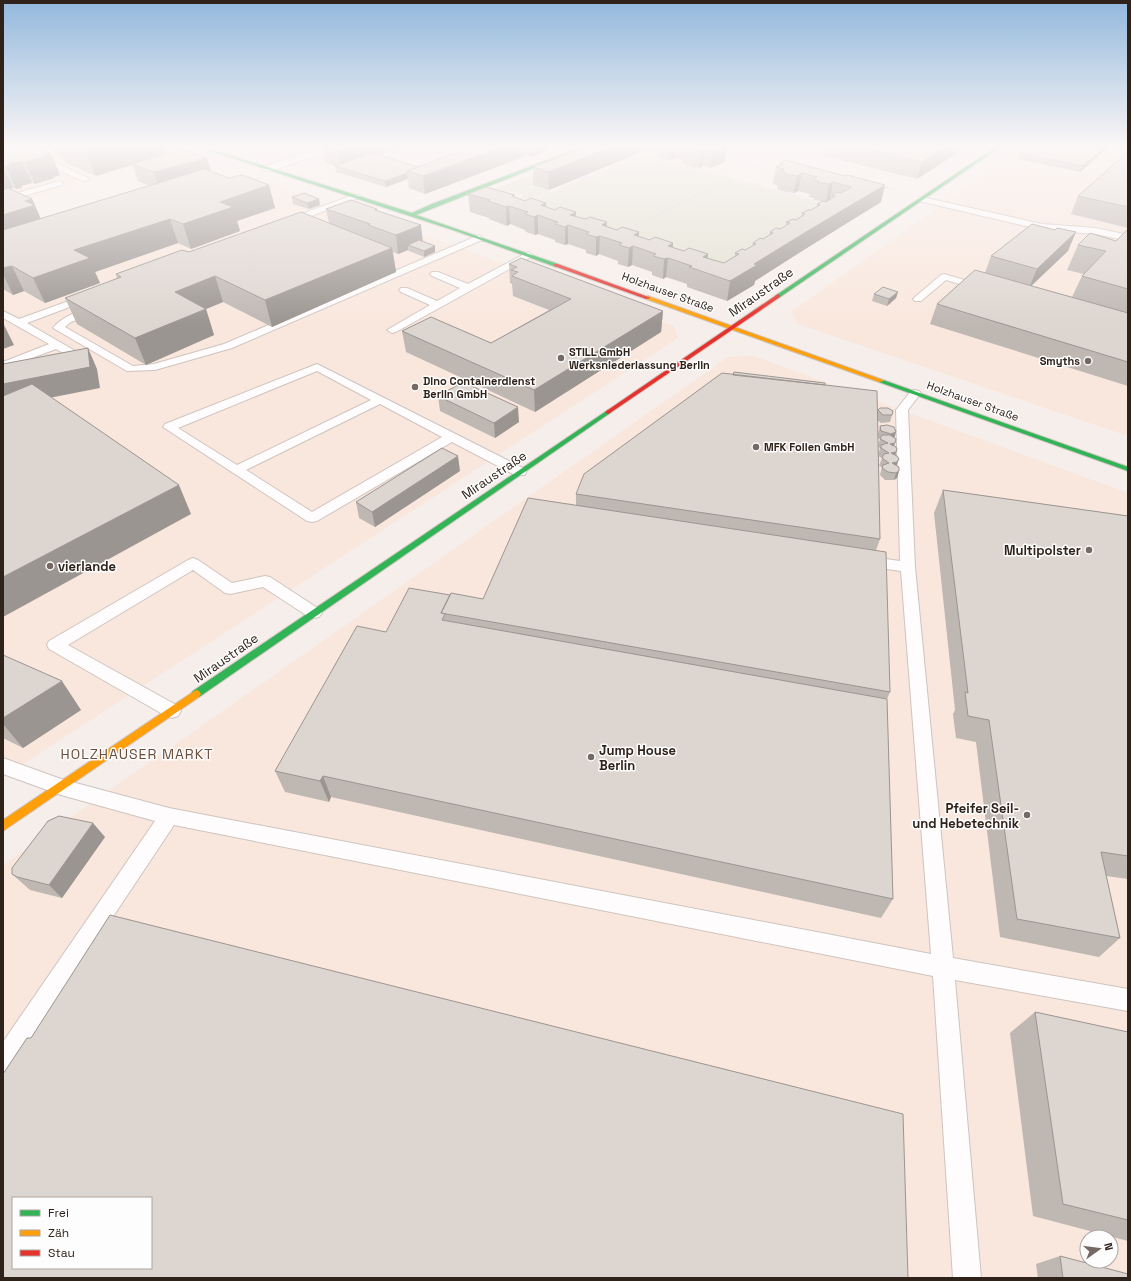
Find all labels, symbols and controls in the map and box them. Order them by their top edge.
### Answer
street label: Miraustraße [725,264,797,320]
street label: Holzhauser Straße [620,269,716,315]
place label: STILL GmbH Werksniederlassung Berlin [569,345,710,372]
marker: STILL GmbH Werksniederlassung Berlin [556,353,566,363]
place label: Smyths [1040,354,1080,368]
marker: Smyths [1083,356,1093,366]
place label: Dino Containerdienst Berlin GmbH [423,374,535,401]
street label: Holzhauser Straße [925,378,1021,424]
marker: Dino Containerdienst Berlin GmbH [410,382,420,392]
place label: MFK Folien GmbH [764,440,855,454]
marker: MFK Folien GmbH [751,442,761,452]
street label: Miraustraße [458,447,530,503]
place label: Multipolster [1004,542,1081,559]
marker: Multipolster [1084,545,1094,555]
place label: vierlande [58,558,116,575]
marker: vierlande [45,561,55,571]
street label: Miraustraße [190,630,262,686]
place label: Jump House Berlin [599,742,676,774]
district label: HOLZHAUSER MARKT [61,745,213,763]
marker: Jump House Berlin [586,752,596,762]
place label: Pfeifer Seil- und Hebetechnik [912,800,1020,832]
marker: Pfeifer Seil- und Hebetechnik [1022,810,1032,820]
legend [12,1197,152,1269]
text: Frei [48,1205,69,1221]
text: Zäh [48,1225,69,1241]
north arrow [1079,1229,1119,1269]
text: N [1101,1241,1116,1252]
text: Stau [48,1245,75,1261]

